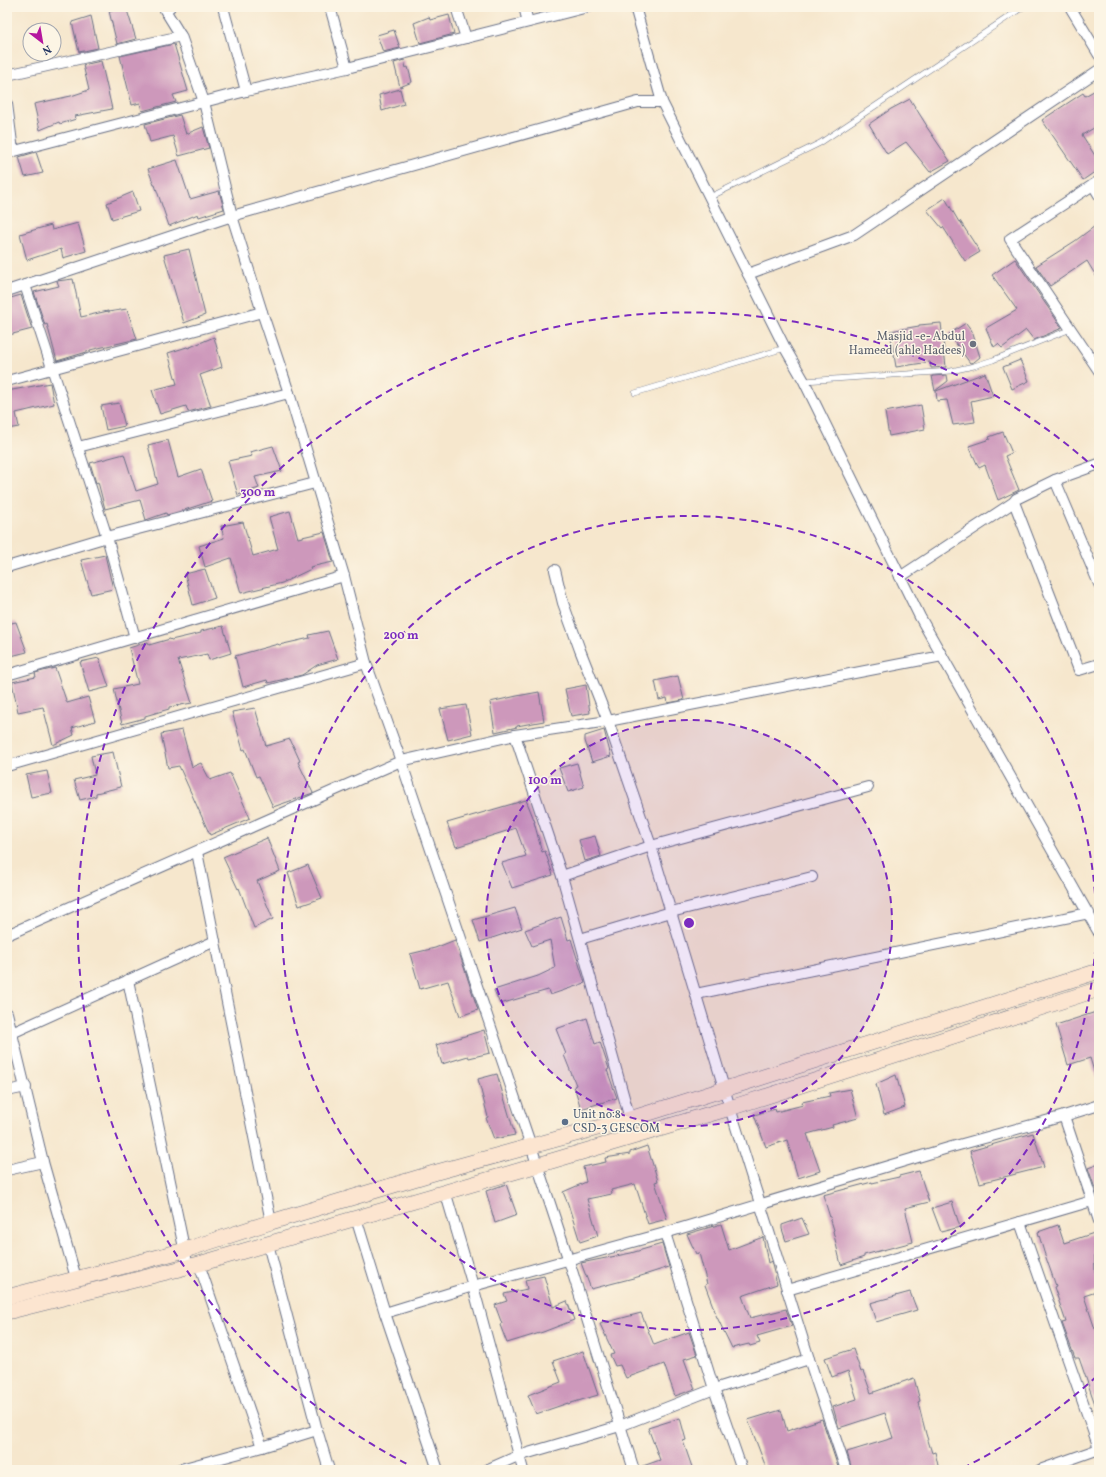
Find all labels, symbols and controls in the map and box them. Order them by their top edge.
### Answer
north arrow [22,22,62,62]
text: N [39,41,54,58]
place label: Masjid -e- Abdul Hameed (ahle Hadees) [849,329,965,359]
marker: Masjid -e- Abdul Hameed (ahle Hadees) [968,339,978,349]
text: 300 m [241,485,276,501]
text: 200 m [383,628,419,644]
text: 100 m [528,773,562,789]
centre of rings [682,916,696,930]
place label: Unit no:8 CSD-3 GESCOM [573,1107,660,1137]
marker: Unit no:8 CSD-3 GESCOM [560,1117,570,1127]

